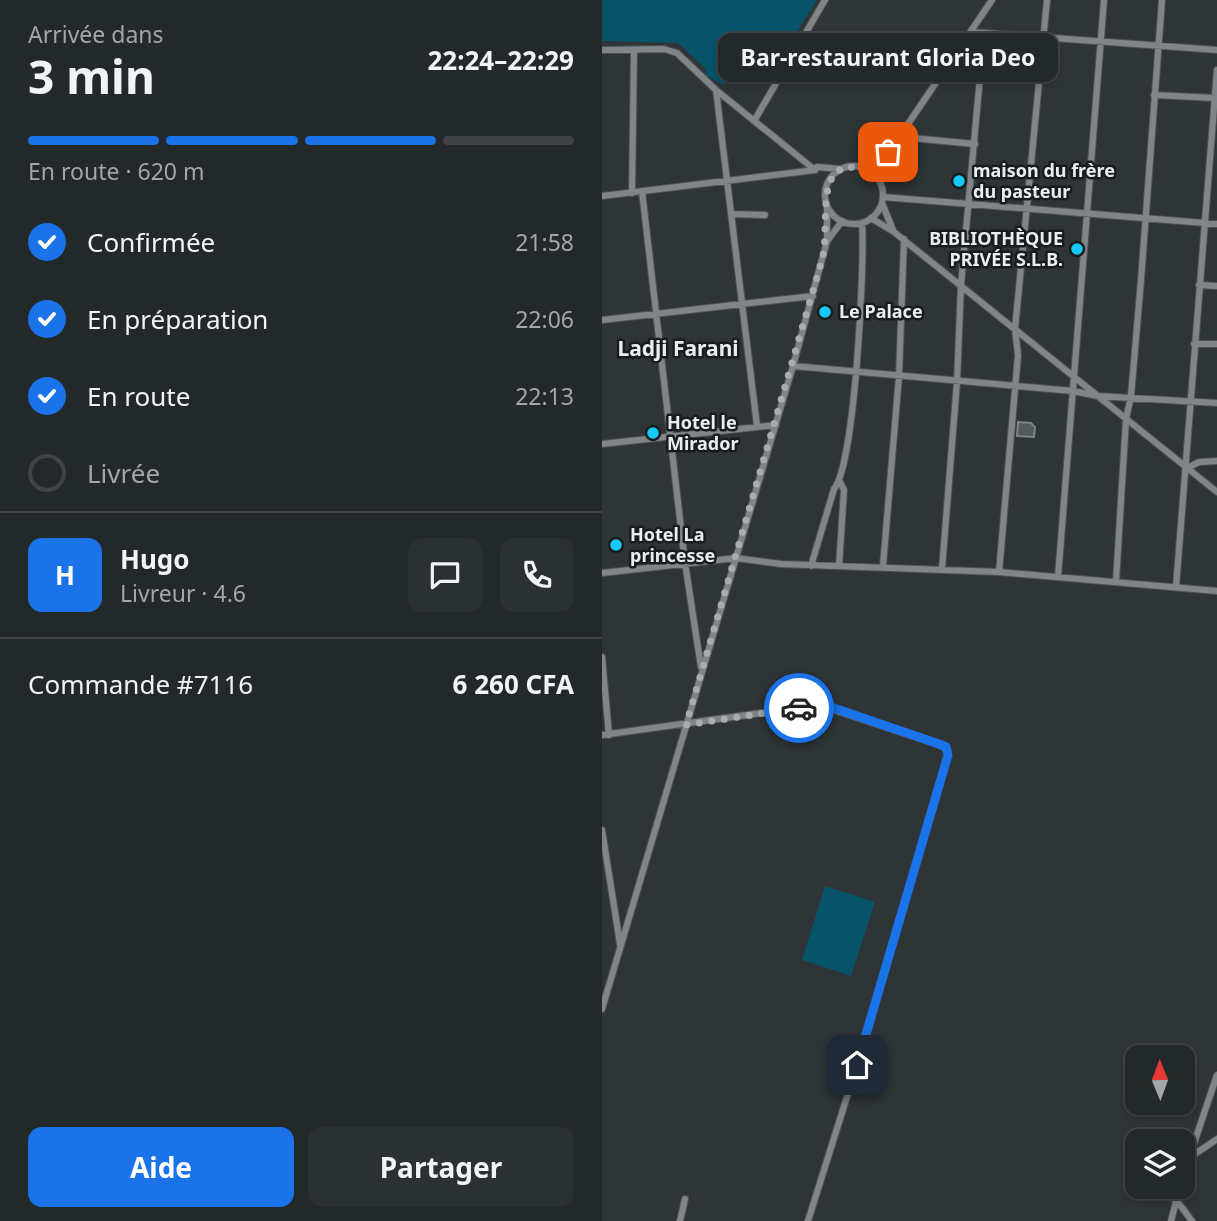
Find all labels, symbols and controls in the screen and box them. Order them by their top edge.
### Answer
text: Arrivée dans [28,18,164,50]
callout: Bar-restaurant Gloria Deo [718,33,1058,82]
text: Bar-restaurant Gloria Deo [741,41,1035,73]
text: 22:24–22:29 [427,42,574,78]
text: 3 min [28,45,155,107]
pin [858,122,918,182]
icon: bag [869,133,907,171]
text: En route · 620 m [28,155,205,187]
place label: maison du frère du pasteur [973,158,1115,203]
marker: maison du frère du pasteur [951,173,967,189]
icon: check [28,223,66,261]
text: Confirmée [87,224,215,260]
text: 21:58 [515,226,574,258]
place label: BIBLIOTHÈQUE PRIVÉE S.L.B. [929,226,1063,271]
marker: BIBLIOTHÈQUE PRIVÉE S.L.B. [1069,241,1085,257]
place label: Le Palace [839,299,923,323]
icon: check [28,300,66,338]
text: En préparation [87,301,268,337]
text: 22:06 [515,303,574,335]
marker: Le Palace [817,304,833,320]
district label: Ladji Farani [617,334,739,362]
icon: check [28,377,66,415]
text: En route [87,378,190,414]
text: 22:13 [515,380,574,412]
place label: Hotel le Mirador [667,410,739,455]
marker: Hotel le Mirador [645,425,661,441]
text: Livrée [87,455,160,491]
place label: Hotel La princesse [630,522,715,567]
marker: Hotel La princesse [608,537,624,553]
button: chat [408,538,482,612]
button: phone [500,538,574,612]
text: Hugo [120,541,189,577]
text: H [55,557,75,593]
text: Livreur · 4.6 [120,577,246,609]
text: Commande #7116 [28,666,253,702]
text: 6 260 CFA [453,666,574,702]
courier [764,673,834,743]
icon: car [780,689,818,727]
pin [827,1035,887,1095]
north arrow [1125,1045,1195,1115]
map controls [1125,1045,1195,1199]
icon: home [838,1046,876,1084]
button: Aide [28,1127,294,1207]
button: Partager [308,1127,574,1207]
button: layers [1125,1129,1195,1199]

